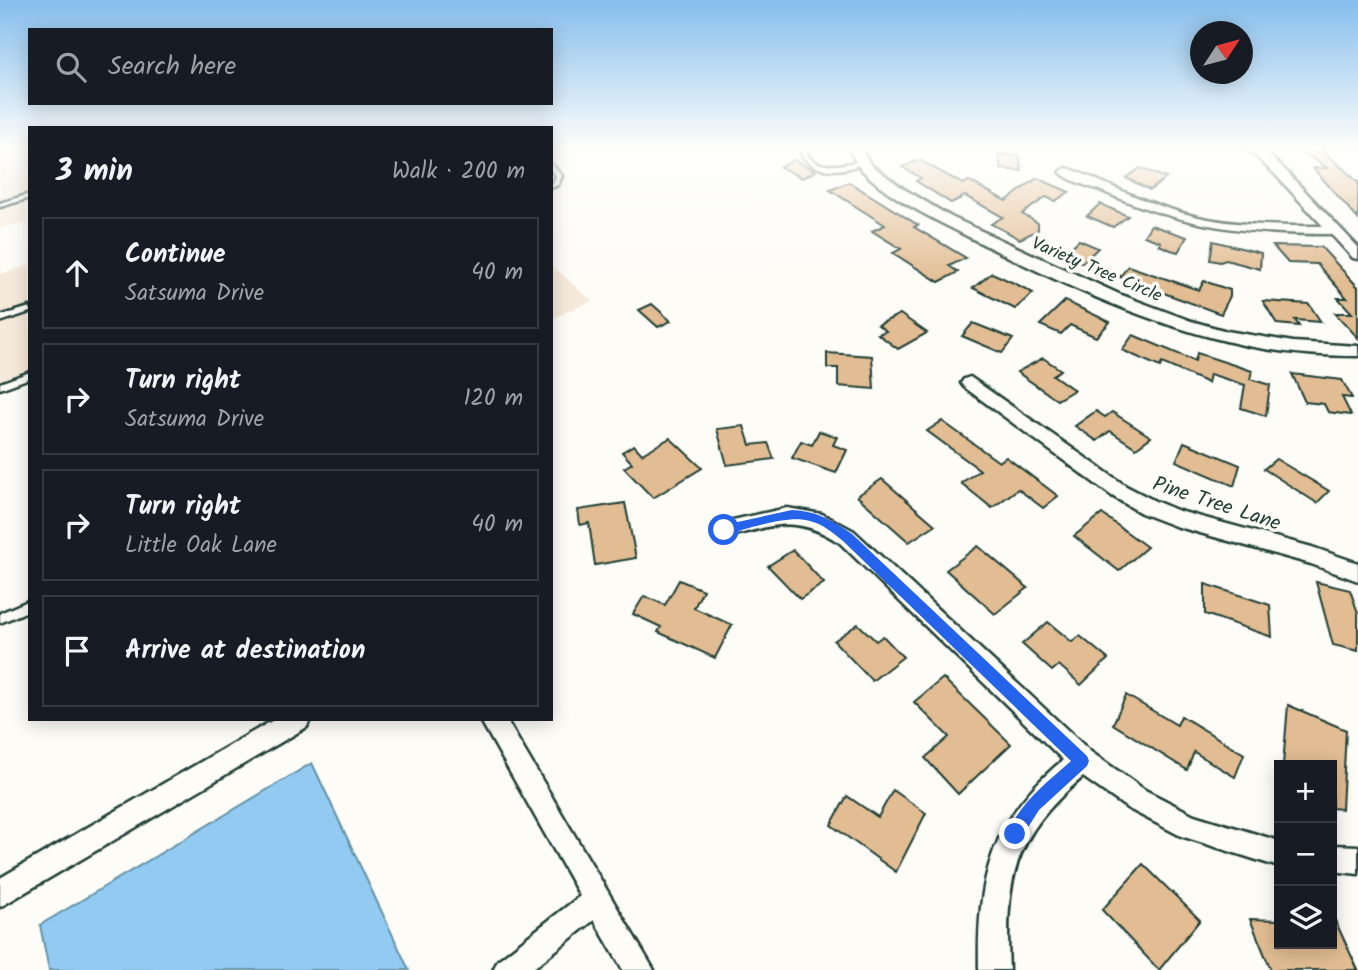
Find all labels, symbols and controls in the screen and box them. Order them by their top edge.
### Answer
north arrow [1190,21,1253,84]
search box [28,28,553,105]
text: Search here [108,46,236,88]
icon: search [52,48,90,86]
text: 3 min [56,148,133,196]
text: Walk · 200 m [392,154,525,190]
street label: Variety Tree Circle [1027,230,1166,311]
text: Continue [125,234,226,276]
icon: ahead [58,254,96,292]
text: 40 m [471,255,523,291]
text: Satsuma Drive [125,276,264,312]
text: Turn right [125,360,241,402]
icon: right [58,380,96,418]
text: 120 m [463,381,523,417]
text: Satsuma Drive [125,402,264,438]
street label: Pine Tree Lane [1148,468,1285,541]
text: Turn right [125,486,241,528]
icon: right [58,506,96,544]
text: 40 m [471,507,523,543]
route start [708,514,739,545]
text: Little Oak Lane [125,528,277,564]
text: Arrive at destination [125,630,365,672]
icon: arrive [58,632,96,670]
map controls [1274,760,1337,949]
button: + [1274,760,1337,823]
route end [999,818,1030,849]
button: − [1274,823,1337,886]
button: layers [1274,886,1337,949]

